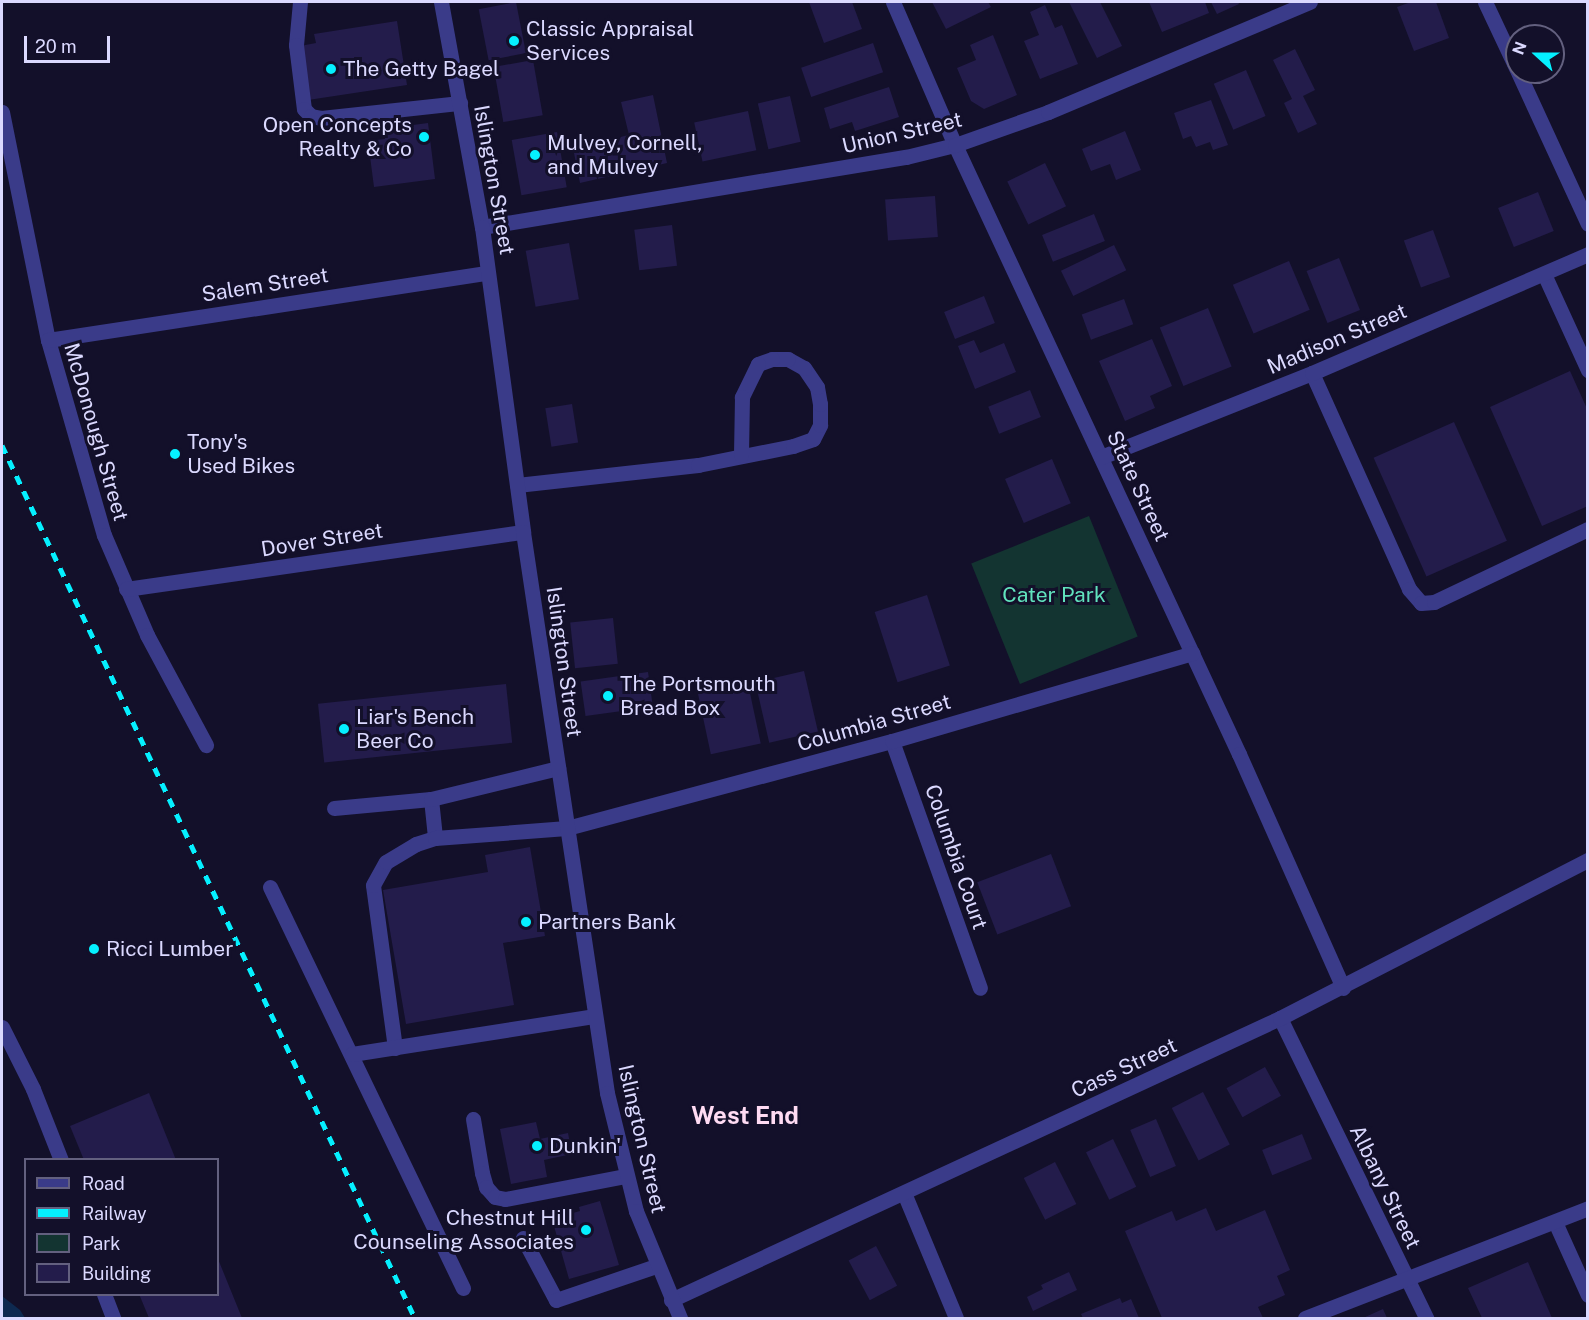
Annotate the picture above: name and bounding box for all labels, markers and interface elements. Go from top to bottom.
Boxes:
place label: Classic Appraisal Services [526,16,694,66]
scale bar [27,24,112,62]
north arrow [1505,24,1565,84]
marker: Classic Appraisal Services [507,34,521,48]
text: 20 m [35,36,77,57]
text: N [1508,39,1531,57]
place label: The Getty Bagel [343,56,500,82]
marker: The Getty Bagel [324,62,338,76]
street label: Islington Street [468,103,520,257]
street label: Union Street [840,107,964,159]
place label: Open Concepts Realty & Co [263,112,412,162]
marker: Open Concepts Realty & Co [417,130,431,144]
place label: Mulvey, Cornell, and Mulvey [547,130,702,180]
marker: Mulvey, Cornell, and Mulvey [528,148,542,162]
street label: Salem Street [200,263,330,307]
street label: Madison Street [1263,298,1411,380]
street label: McDonough Street [59,340,133,524]
street label: State Street [1101,427,1175,545]
place label: Tony's Used Bikes [187,429,295,479]
marker: Tony's Used Bikes [168,447,182,461]
street label: Dover Street [259,518,385,562]
park label: Cater Park [1002,582,1106,608]
street label: Islington Street [541,585,587,739]
place label: The Portsmouth Bread Box [620,671,776,721]
marker: The Portsmouth Bread Box [601,689,615,703]
street label: Columbia Street [794,689,954,757]
place label: Liar's Bench Beer Co [356,704,474,754]
marker: Liar's Bench Beer Co [337,722,351,736]
street label: Columbia Court [919,781,993,933]
place label: Partners Bank [538,909,676,935]
marker: Partners Bank [519,915,533,929]
place label: Ricci Lumber [106,936,233,962]
marker: Ricci Lumber [87,942,101,956]
street label: Cass Street [1067,1033,1181,1103]
street label: Islington Street [613,1062,671,1216]
district label: West End [691,1102,799,1130]
street label: Albany Street [1344,1121,1426,1253]
place label: Dunkin' [549,1133,621,1159]
marker: Dunkin' [530,1139,544,1153]
legend [24,1158,219,1296]
text: Road [82,1173,125,1194]
text: Railway [82,1203,147,1224]
place label: Chestnut Hill Counseling Associates [353,1205,574,1255]
marker: Chestnut Hill Counseling Associates [579,1223,593,1237]
text: Park [82,1233,120,1254]
text: Building [82,1263,151,1284]

